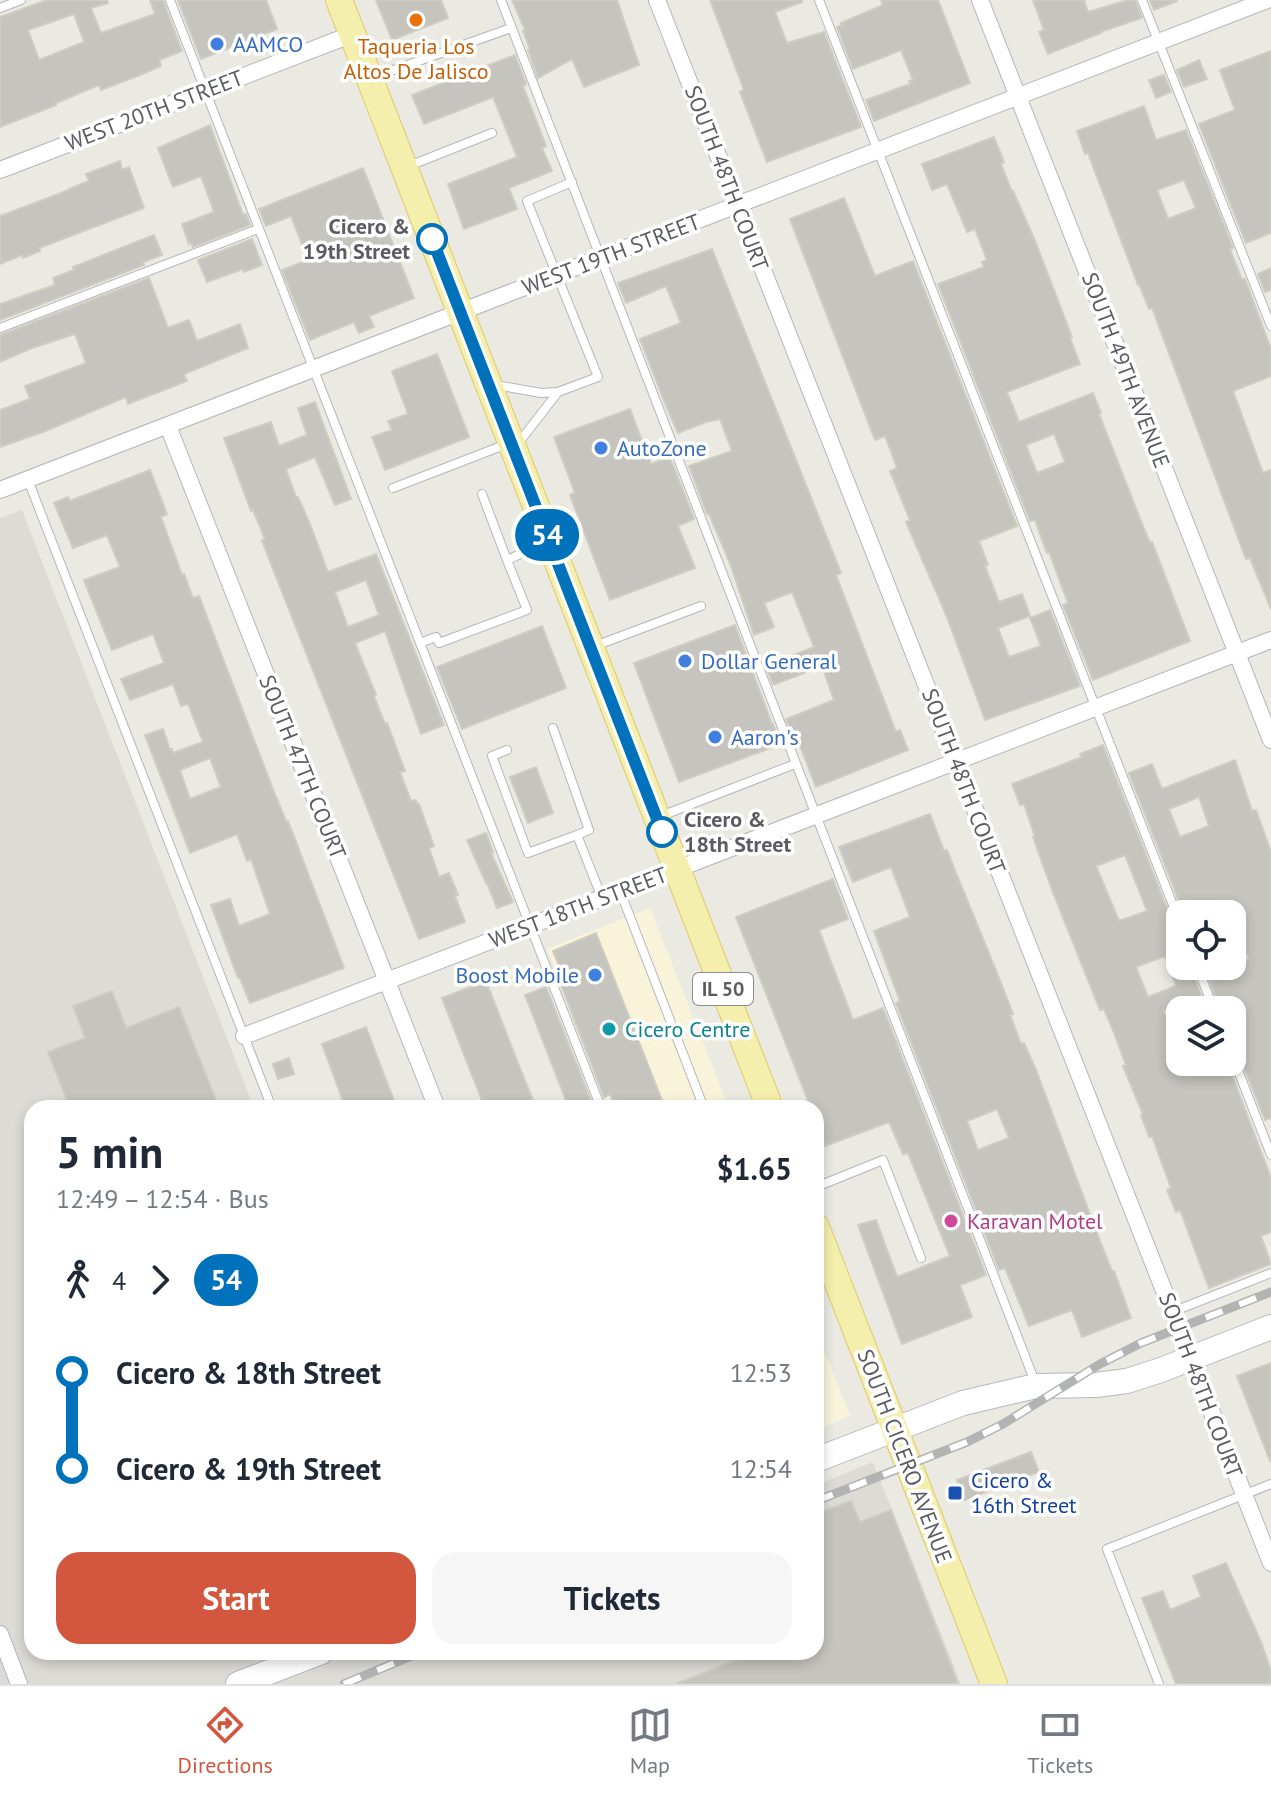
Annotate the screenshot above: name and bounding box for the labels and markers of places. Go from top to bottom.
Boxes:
marker: Taqueria Los Altos De Jalisco [407,11,425,29]
place label: AAMCO [233,30,303,58]
place label: Taqueria Los Altos De Jalisco [344,32,488,85]
marker: AAMCO [208,35,226,53]
place label: Cicero & 19th Street [303,212,410,265]
marker: Cicero & 19th Street [417,224,447,254]
place label: AutoZone [617,434,707,462]
marker: AutoZone [592,439,610,457]
place label: Dollar General [701,647,838,675]
marker: Dollar General [676,652,694,670]
place label: Aaron's [731,723,799,751]
marker: Aaron's [706,728,724,746]
place label: Cicero & 18th Street [684,805,791,858]
marker: Cicero & 18th Street [647,817,677,847]
place label: Boost Mobile [455,961,579,989]
marker: Boost Mobile [586,966,604,984]
place label: Cicero Centre [625,1015,750,1043]
marker: Cicero Centre [600,1020,618,1038]
place label: Karavan Motel [967,1207,1103,1235]
marker: Karavan Motel [942,1212,960,1230]
place label: Cicero & 16th Street [971,1466,1077,1519]
marker: Cicero & 16th Street [946,1484,964,1502]

